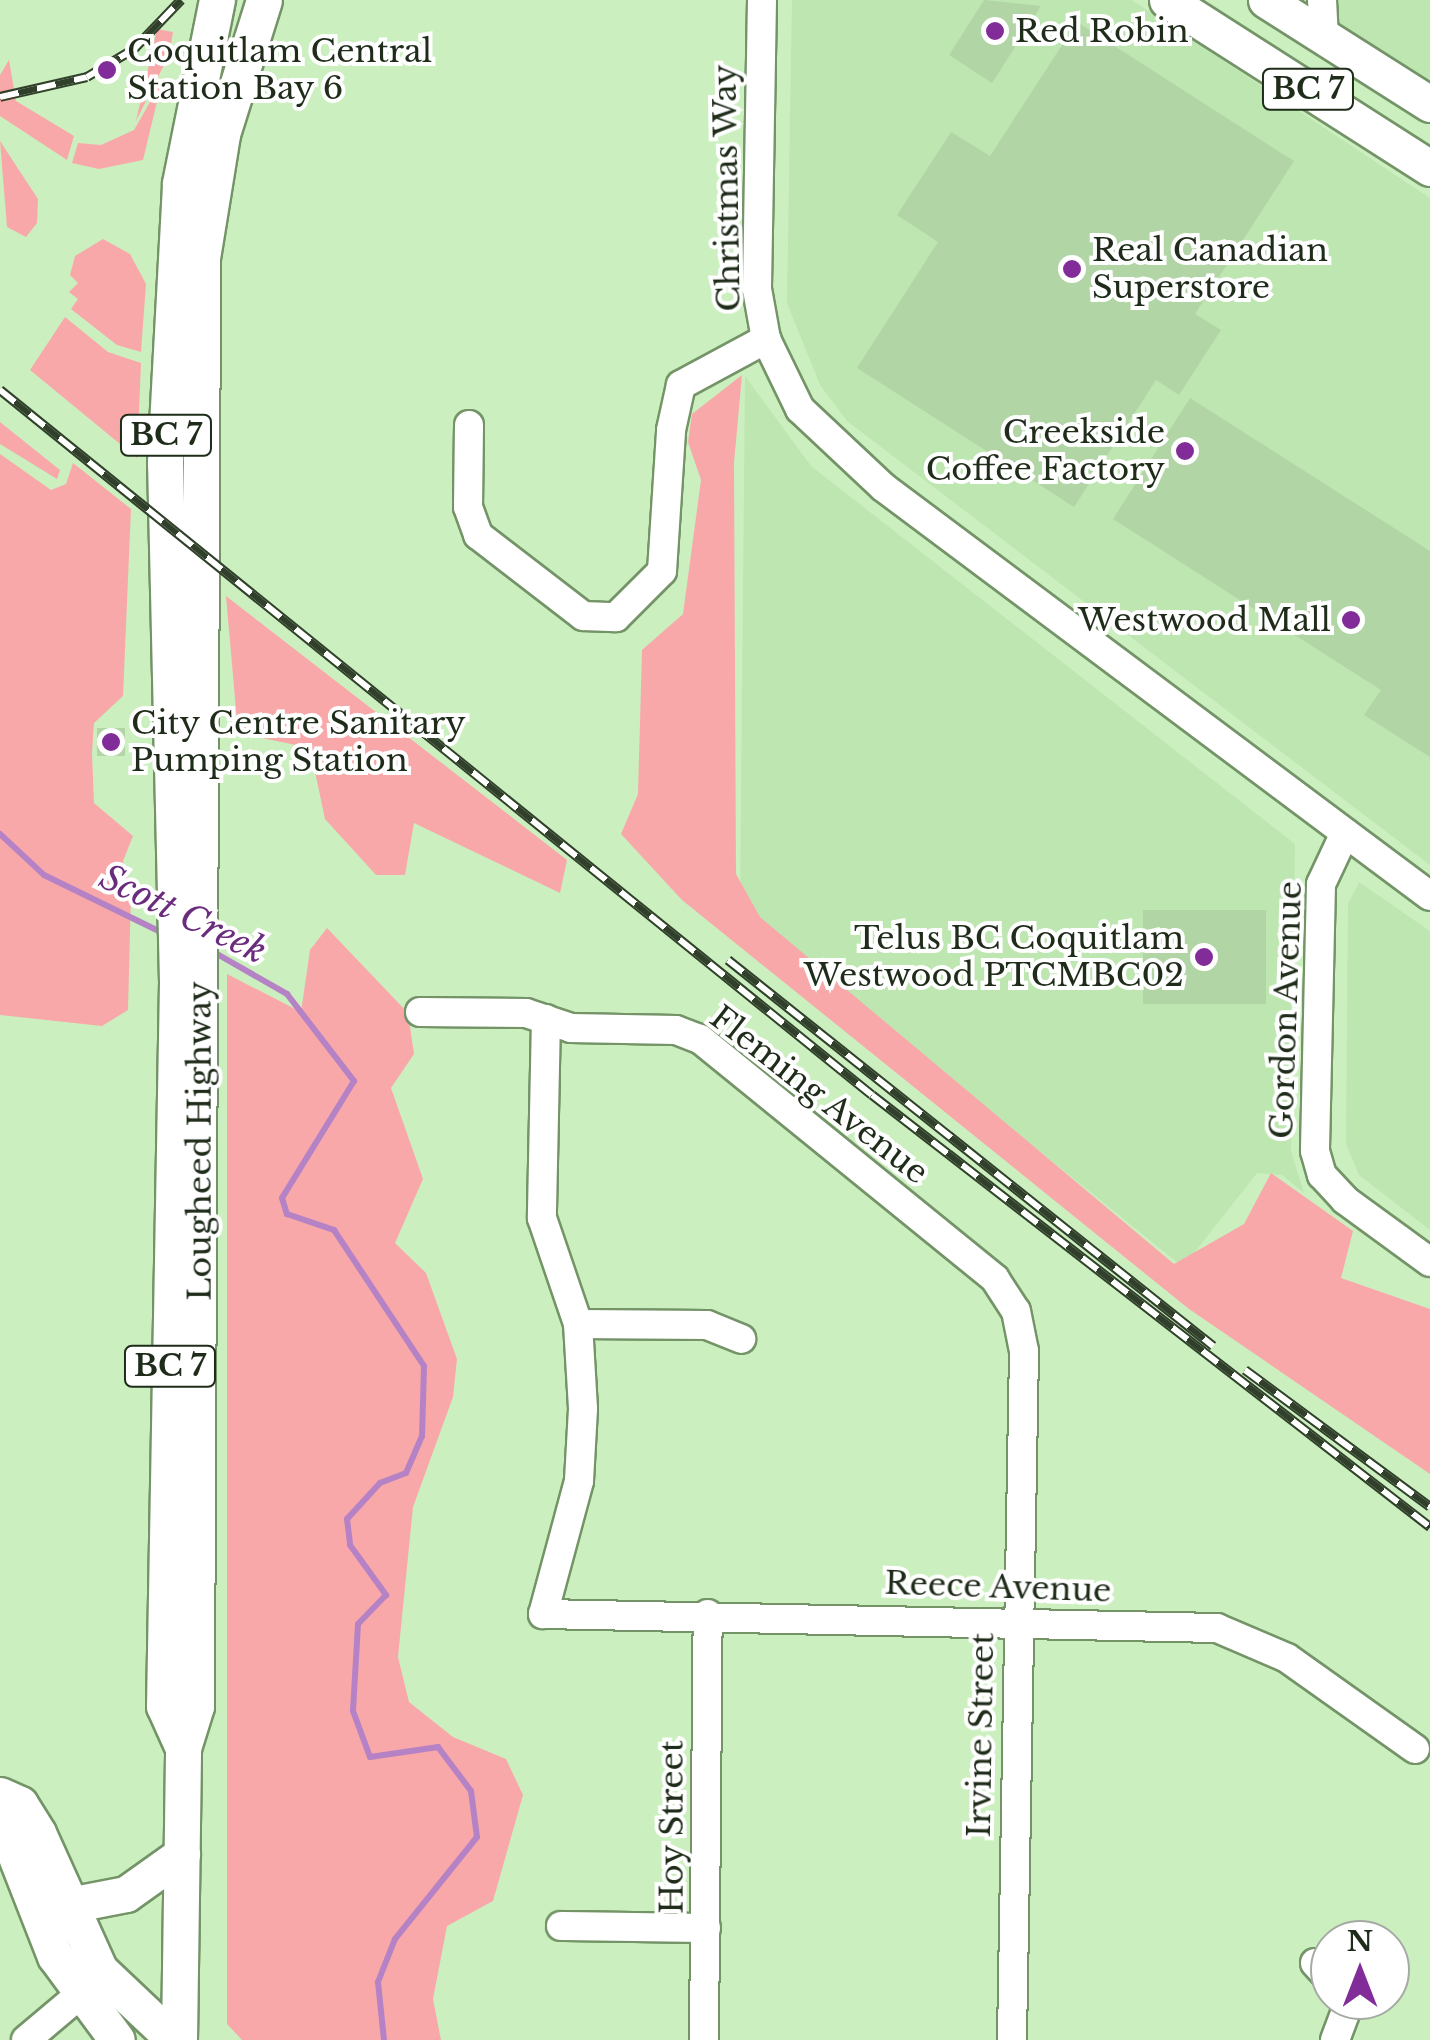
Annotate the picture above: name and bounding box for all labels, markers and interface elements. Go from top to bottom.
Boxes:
place label: Red Robin [1015,12,1189,50]
marker: Red Robin [984,20,1006,42]
place label: Coquitlam Central Station Bay 6 [127,33,432,108]
marker: Coquitlam Central Station Bay 6 [96,59,118,81]
street label: Christmas Way [706,63,748,313]
road number: BC 7 [1260,64,1356,114]
place label: Real Canadian Superstore [1092,232,1328,307]
marker: Real Canadian Superstore [1061,258,1083,280]
road number: BC 7 [119,410,214,460]
place label: Creekside Coffee Factory [926,414,1165,489]
marker: Creekside Coffee Factory [1174,440,1196,462]
place label: Westwood Mall [1078,601,1331,639]
marker: Westwood Mall [1340,609,1362,631]
place label: City Centre Sanitary Pumping Station [131,705,467,780]
marker: City Centre Sanitary Pumping Station [100,731,122,753]
water label: Scott Creek [93,856,273,972]
street label: Gordon Avenue [1262,880,1310,1140]
place label: Telus BC Coquitlam Westwood PTCMBC02 [804,920,1184,995]
marker: Telus BC Coquitlam Westwood PTCMBC02 [1193,946,1215,968]
street label: Lougheed Highway [181,981,219,1301]
street label: Fleming Avenue [702,997,936,1193]
road number: BC 7 [122,1341,218,1391]
street label: Reece Avenue [883,1564,1113,1610]
street label: Irvine Street [960,1632,1002,1838]
street label: Hoy Street [653,1740,691,1914]
north arrow [1310,1920,1410,2020]
text: N [1347,1924,1373,1959]

